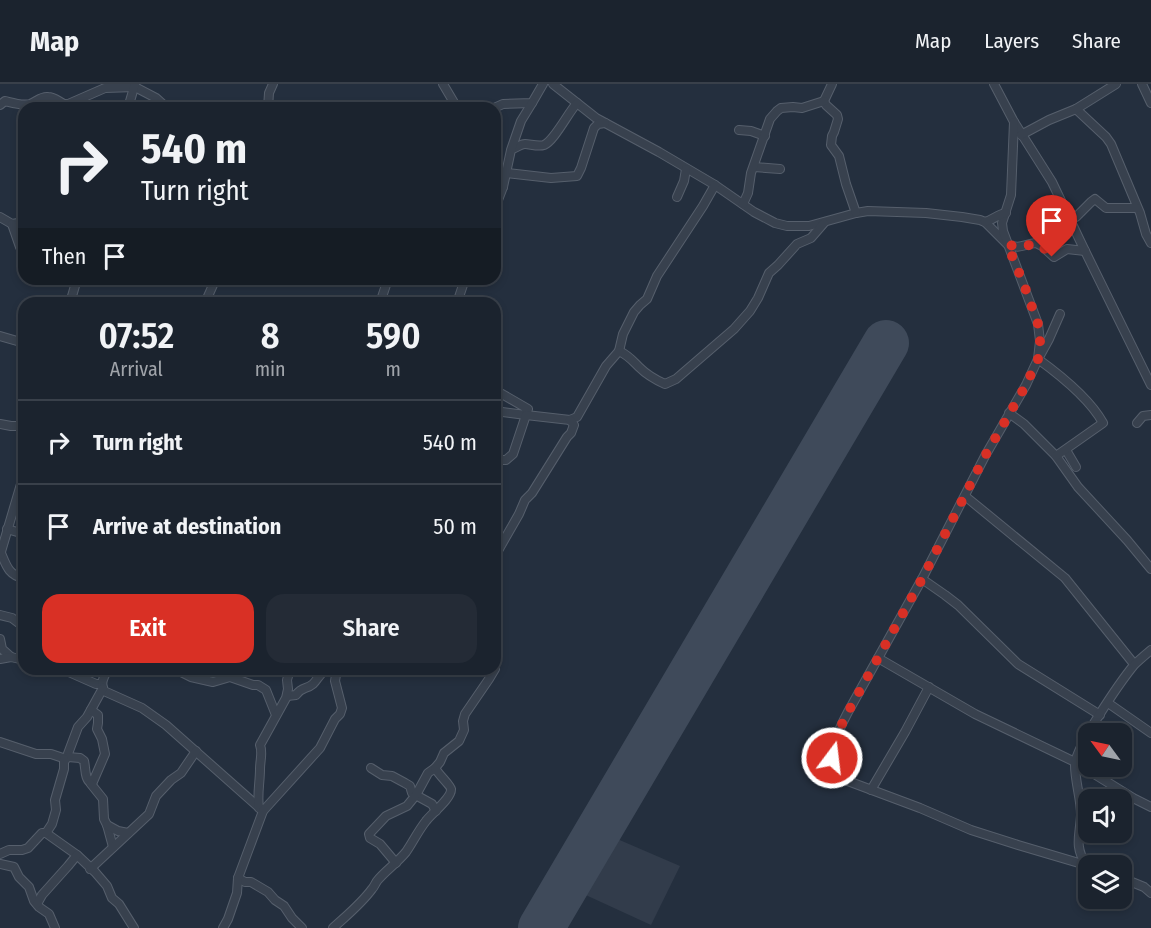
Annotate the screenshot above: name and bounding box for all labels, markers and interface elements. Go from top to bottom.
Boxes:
text: Map [30,25,79,58]
text: Map [915,28,951,54]
text: Layers [984,28,1039,54]
text: Share [1072,28,1121,54]
text: 540 m [141,124,247,174]
icon: right [42,126,120,204]
text: Turn right [141,175,249,207]
pin [1026,195,1077,257]
icon: arrive [1035,204,1068,237]
icon: arrive [98,240,131,273]
text: Then [42,243,86,270]
text: 07:52 [98,314,174,358]
text: 8 [261,314,280,358]
text: 590 [366,314,421,358]
text: Arrival [110,357,163,381]
text: min [255,357,286,381]
text: m [386,357,401,381]
icon: right [42,426,75,459]
text: Turn right [93,429,182,456]
text: 540 m [423,429,477,456]
icon: arrive [42,510,75,543]
text: Arrive at destination [93,513,281,540]
text: 50 m [433,513,477,540]
button: Exit [42,594,254,663]
button: Share [266,594,477,663]
north arrow [1078,723,1132,777]
map controls [1078,723,1132,909]
position arrow [800,726,864,790]
button: sound [1078,789,1132,843]
button: layers [1078,855,1132,909]

